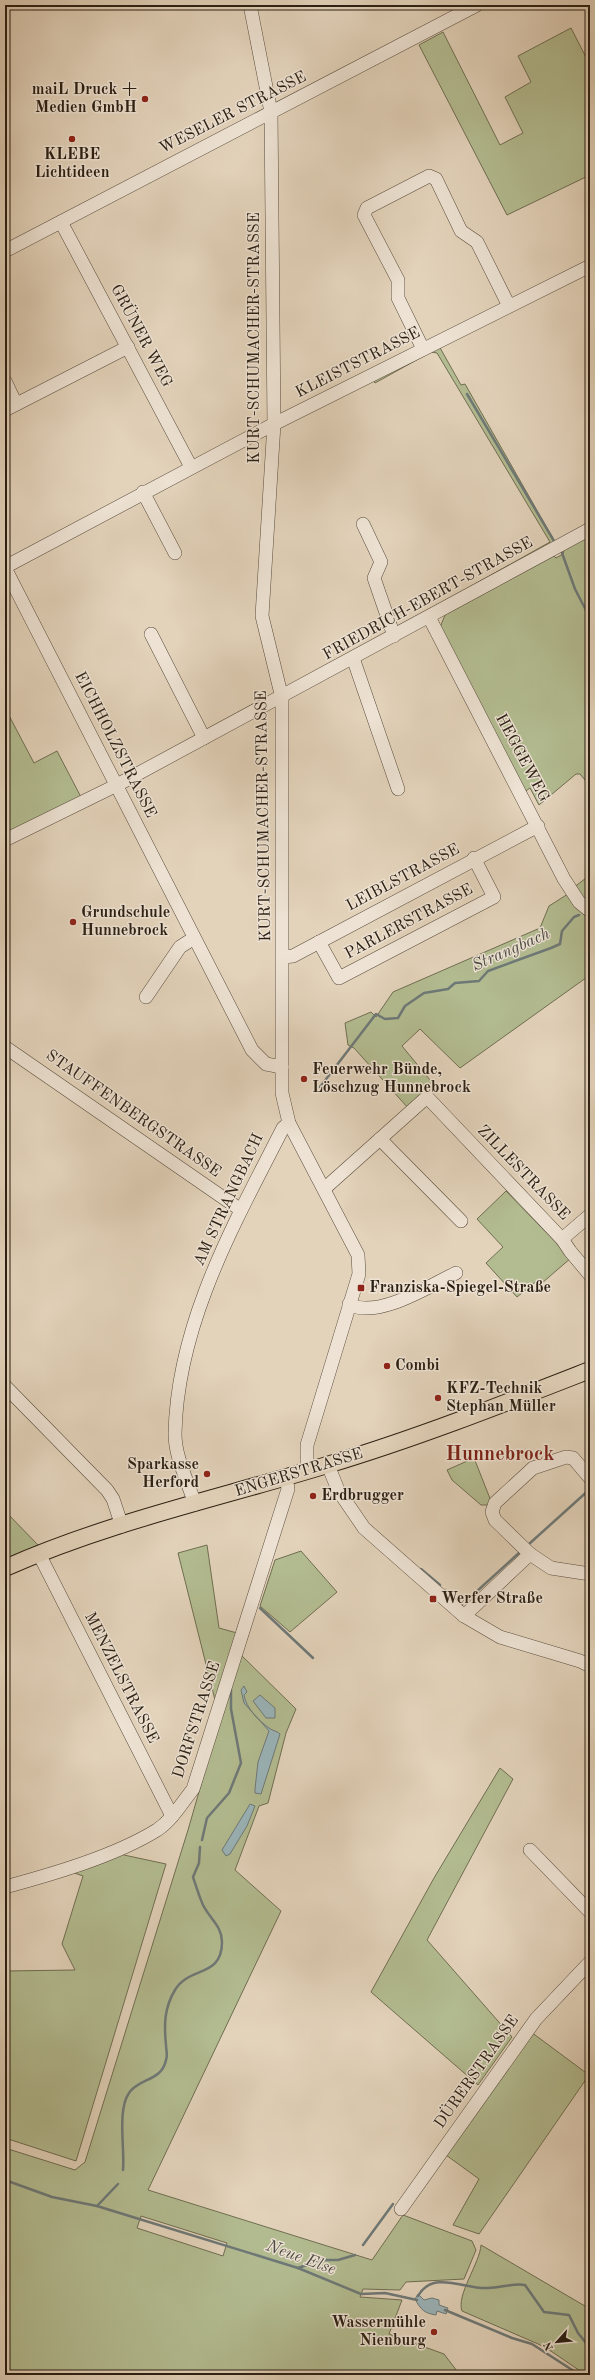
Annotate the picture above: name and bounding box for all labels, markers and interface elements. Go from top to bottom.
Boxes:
street label: WESELER STRASSE [157,69,309,157]
place label: maiL Druck + Medien GmbH [32,82,137,116]
marker: maiL Druck + Medien GmbH [140,94,150,104]
marker: KLEBE Lichtideen [67,134,77,144]
place label: KLEBE Lichtideen [34,147,110,181]
street label: KURT-SCHUMACHER-STRASSE [247,212,263,464]
street label: GRÜNER WEG [107,280,179,390]
street label: KLEISTSTRASSE [293,325,423,401]
street label: FRIEDRICH-EBERT-STRASSE [321,535,535,663]
street label: EICHHOLZSTRASSE [71,669,159,821]
street label: KURT-SCHUMACHER-STRASSE [254,690,274,942]
street label: HEGGEWEG [492,711,552,805]
street label: LEIBLSTRASSE [344,841,462,915]
street label: PARLERSTRASSE [342,881,476,963]
place label: Grundschule Hunnebrock [81,905,170,939]
marker: Grundschule Hunnebrock [68,917,78,927]
water label: Strangbach [469,925,553,975]
street label: STAUFFENBERGSTRASSE [43,1047,223,1181]
place label: Feuerwehr Bünde, Löschzug Hunnebrock [312,1062,471,1096]
marker: Feuerwehr Bünde, Löschzug Hunnebrock [299,1074,309,1084]
street label: ZILLESTRASSE [474,1122,572,1224]
street label: AM STRANGBACH [191,1131,267,1269]
place label: Franziska-Spiegel-Straße [369,1280,551,1296]
marker: Franziska-Spiegel-Straße [356,1283,366,1293]
place label: Combi [395,1358,440,1374]
marker: Combi [382,1361,392,1371]
place label: KFZ-Technik Stephan Müller [446,1381,556,1415]
marker: KFZ-Technik Stephan Müller [433,1393,443,1403]
district label: Hunnebrock [445,1445,555,1465]
street label: ENGERSTRASSE [233,1446,365,1500]
place label: Sparkasse Herford [127,1457,199,1491]
marker: Sparkasse Herford [202,1469,212,1479]
place label: Erdbrugger [321,1488,404,1504]
marker: Erdbrugger [308,1491,318,1501]
place label: Werfer Straße [441,1591,543,1607]
marker: Werfer Straße [428,1594,438,1604]
street label: MENZELSTRASSE [81,1610,161,1746]
street label: DORFSTRASSE [171,1660,223,1780]
street label: DÜRERSTRASSE [429,2010,522,2132]
water label: Neue Else [263,2237,338,2278]
place label: Wassermühle Nienburg [331,2315,426,2349]
north arrow [537,2322,577,2362]
marker: Wassermühle Nienburg [429,2327,439,2337]
text: N [542,2339,556,2352]

